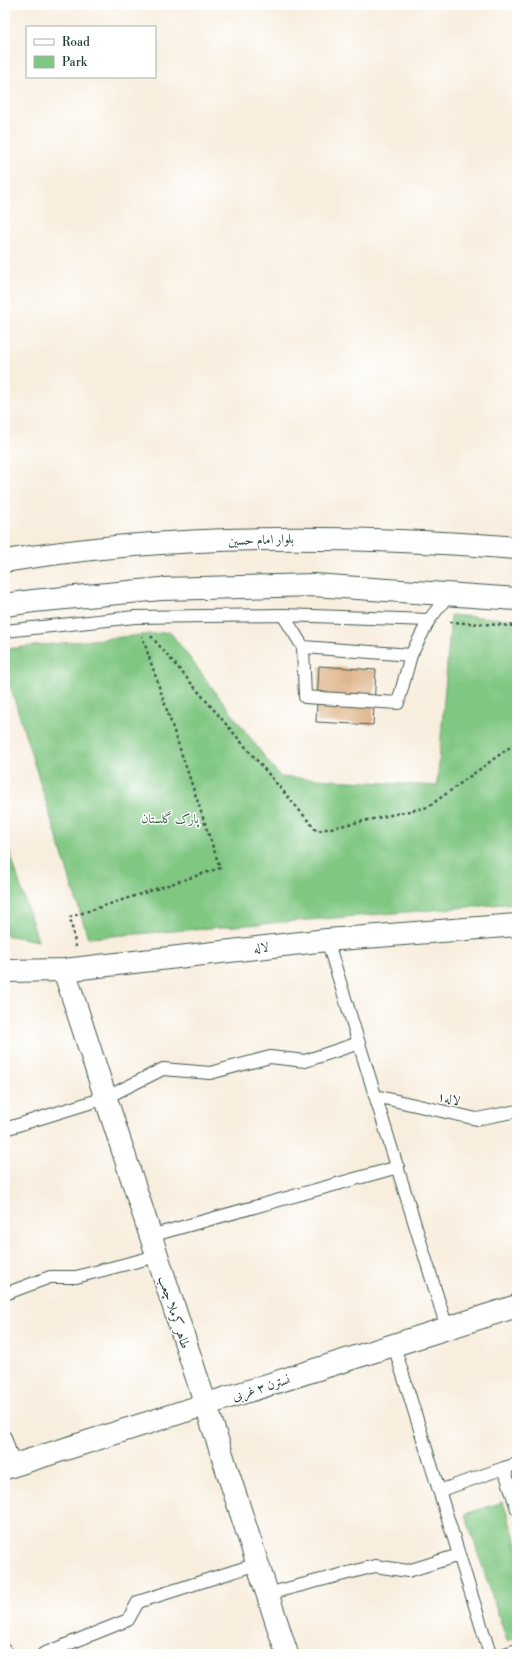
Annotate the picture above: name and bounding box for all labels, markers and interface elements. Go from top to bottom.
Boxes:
legend [26,26,156,78]
text: Road [62,35,90,50]
text: Park [62,55,88,70]
street label: بلوار امام حسین [228,531,294,552]
park label: پارک گلستان [141,811,200,828]
street label: لاله [252,939,270,957]
street label: لاله۱ [436,1089,462,1109]
street label: طاهر کرملا چعب [154,1274,193,1351]
street label: نسترن ۳ غربی [230,1372,293,1405]

